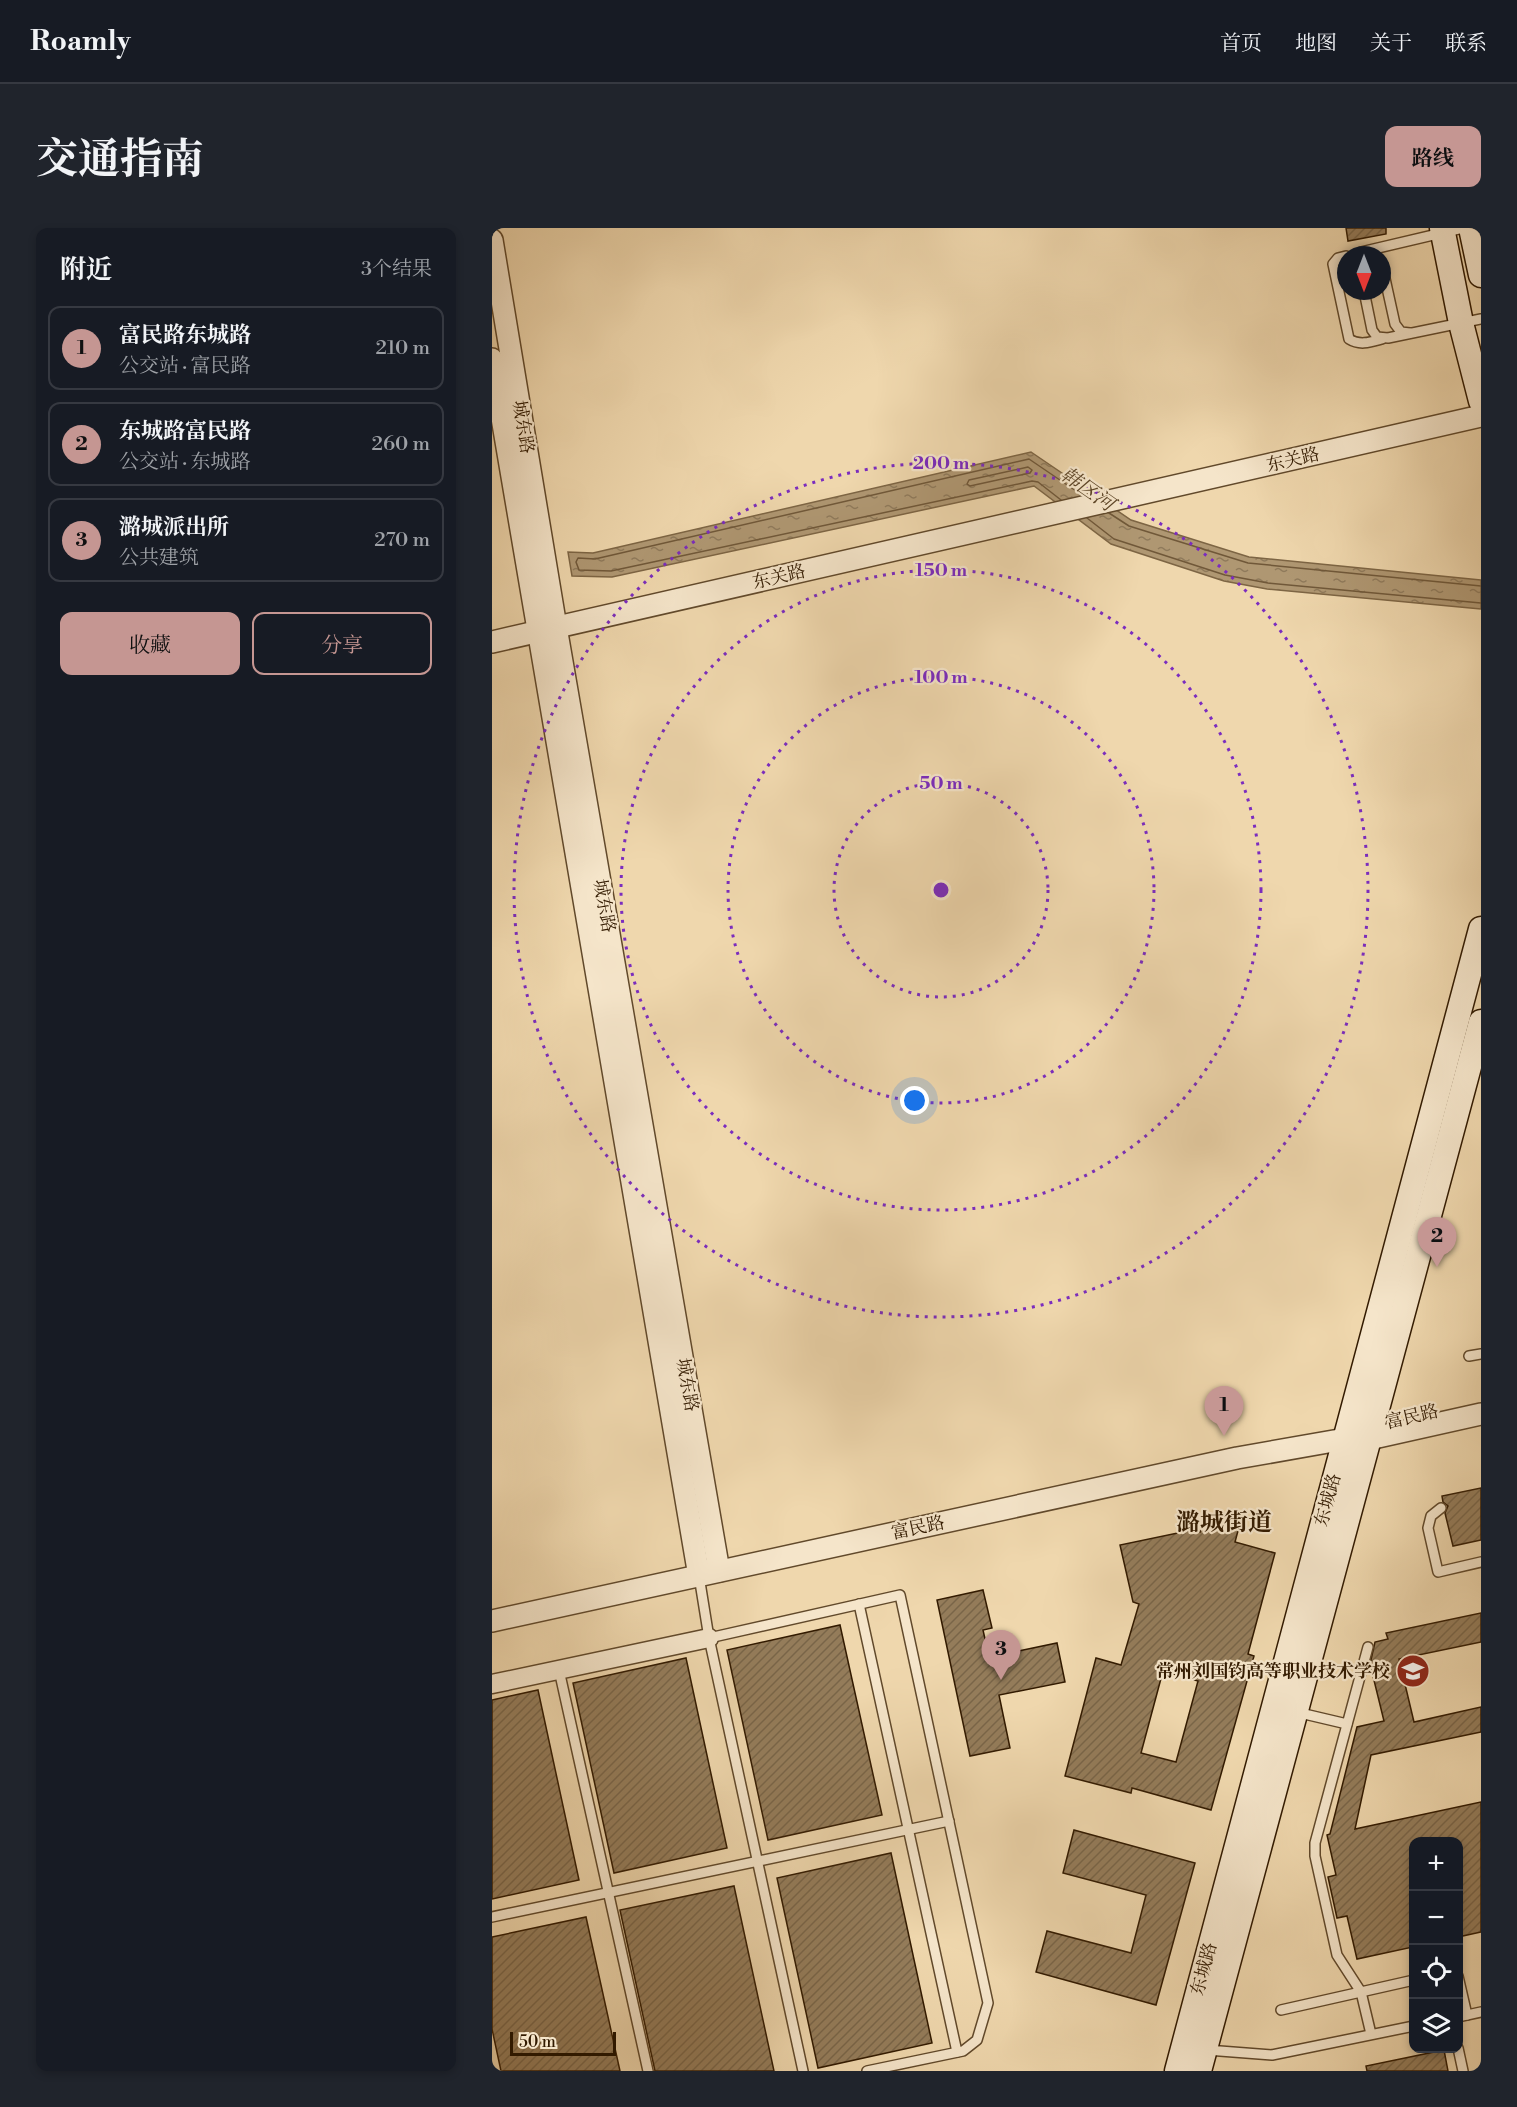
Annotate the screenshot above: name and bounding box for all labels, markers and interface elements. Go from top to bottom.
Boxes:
text: Roamly [30,24,131,59]
text: 首页 [1220,31,1262,57]
text: 地图 [1295,31,1337,57]
text: 关于 [1370,31,1412,57]
text: 联系 [1445,31,1487,57]
button: 路线 [1385,126,1481,187]
text: 交通指南 [36,134,204,187]
north arrow [1337,246,1391,300]
text: 附近 [60,254,112,286]
text: 3个结果 [361,257,432,282]
text: 富民路东城路 [119,322,251,349]
text: 1 [77,336,86,361]
text: 210 m [375,336,430,361]
text: 公交站 · 富民路 [119,354,251,379]
street label: 城东路 [507,399,539,455]
text: 东城路富民路 [119,418,251,445]
text: 2 [75,432,88,457]
text: 260 m [372,432,430,457]
street label: 东关路 [1264,443,1322,477]
text: 公交站 · 东城路 [119,450,251,475]
text: 200 m [913,452,970,475]
water label: 韩区河 [1055,463,1121,519]
text: 潞城派出所 [119,514,229,541]
text: 3 [75,528,88,553]
text: 270 m [374,528,430,553]
text: 公共建筑 [119,546,199,571]
text: 150 m [915,559,968,582]
street label: 东关路 [750,560,808,594]
button: 收藏 [60,612,240,675]
button: 分享 [252,612,432,675]
text: 100 m [914,666,968,689]
text: 50 m [919,772,963,795]
street label: 城东路 [588,877,620,935]
centre of rings [931,880,951,900]
your location [900,1086,929,1115]
pin: 2 [1418,1218,1456,1267]
street label: 城东路 [671,1356,703,1414]
pin: 1 [1204,1386,1244,1436]
street label: 富民路 [1383,1400,1441,1434]
street label: 东城路 [1310,1471,1346,1529]
district label: 潞城街道 [1176,1508,1272,1538]
street label: 富民路 [889,1511,947,1545]
pin: 3 [982,1630,1020,1680]
school or university icon: 常州刘国钧高等职业技术学校 [1395,1653,1431,1689]
place label: 常州刘国钧高等职业技术学校 [1156,1660,1390,1683]
map controls [1409,1837,1463,2053]
button: + [1409,1837,1463,1891]
button: − [1409,1891,1463,1945]
street label: 东城路 [1186,1940,1222,1998]
button: locate [1409,1945,1463,1999]
button: layers [1409,1999,1463,2053]
scale bar [510,2029,616,2056]
text: 50 m [519,2032,556,2052]

